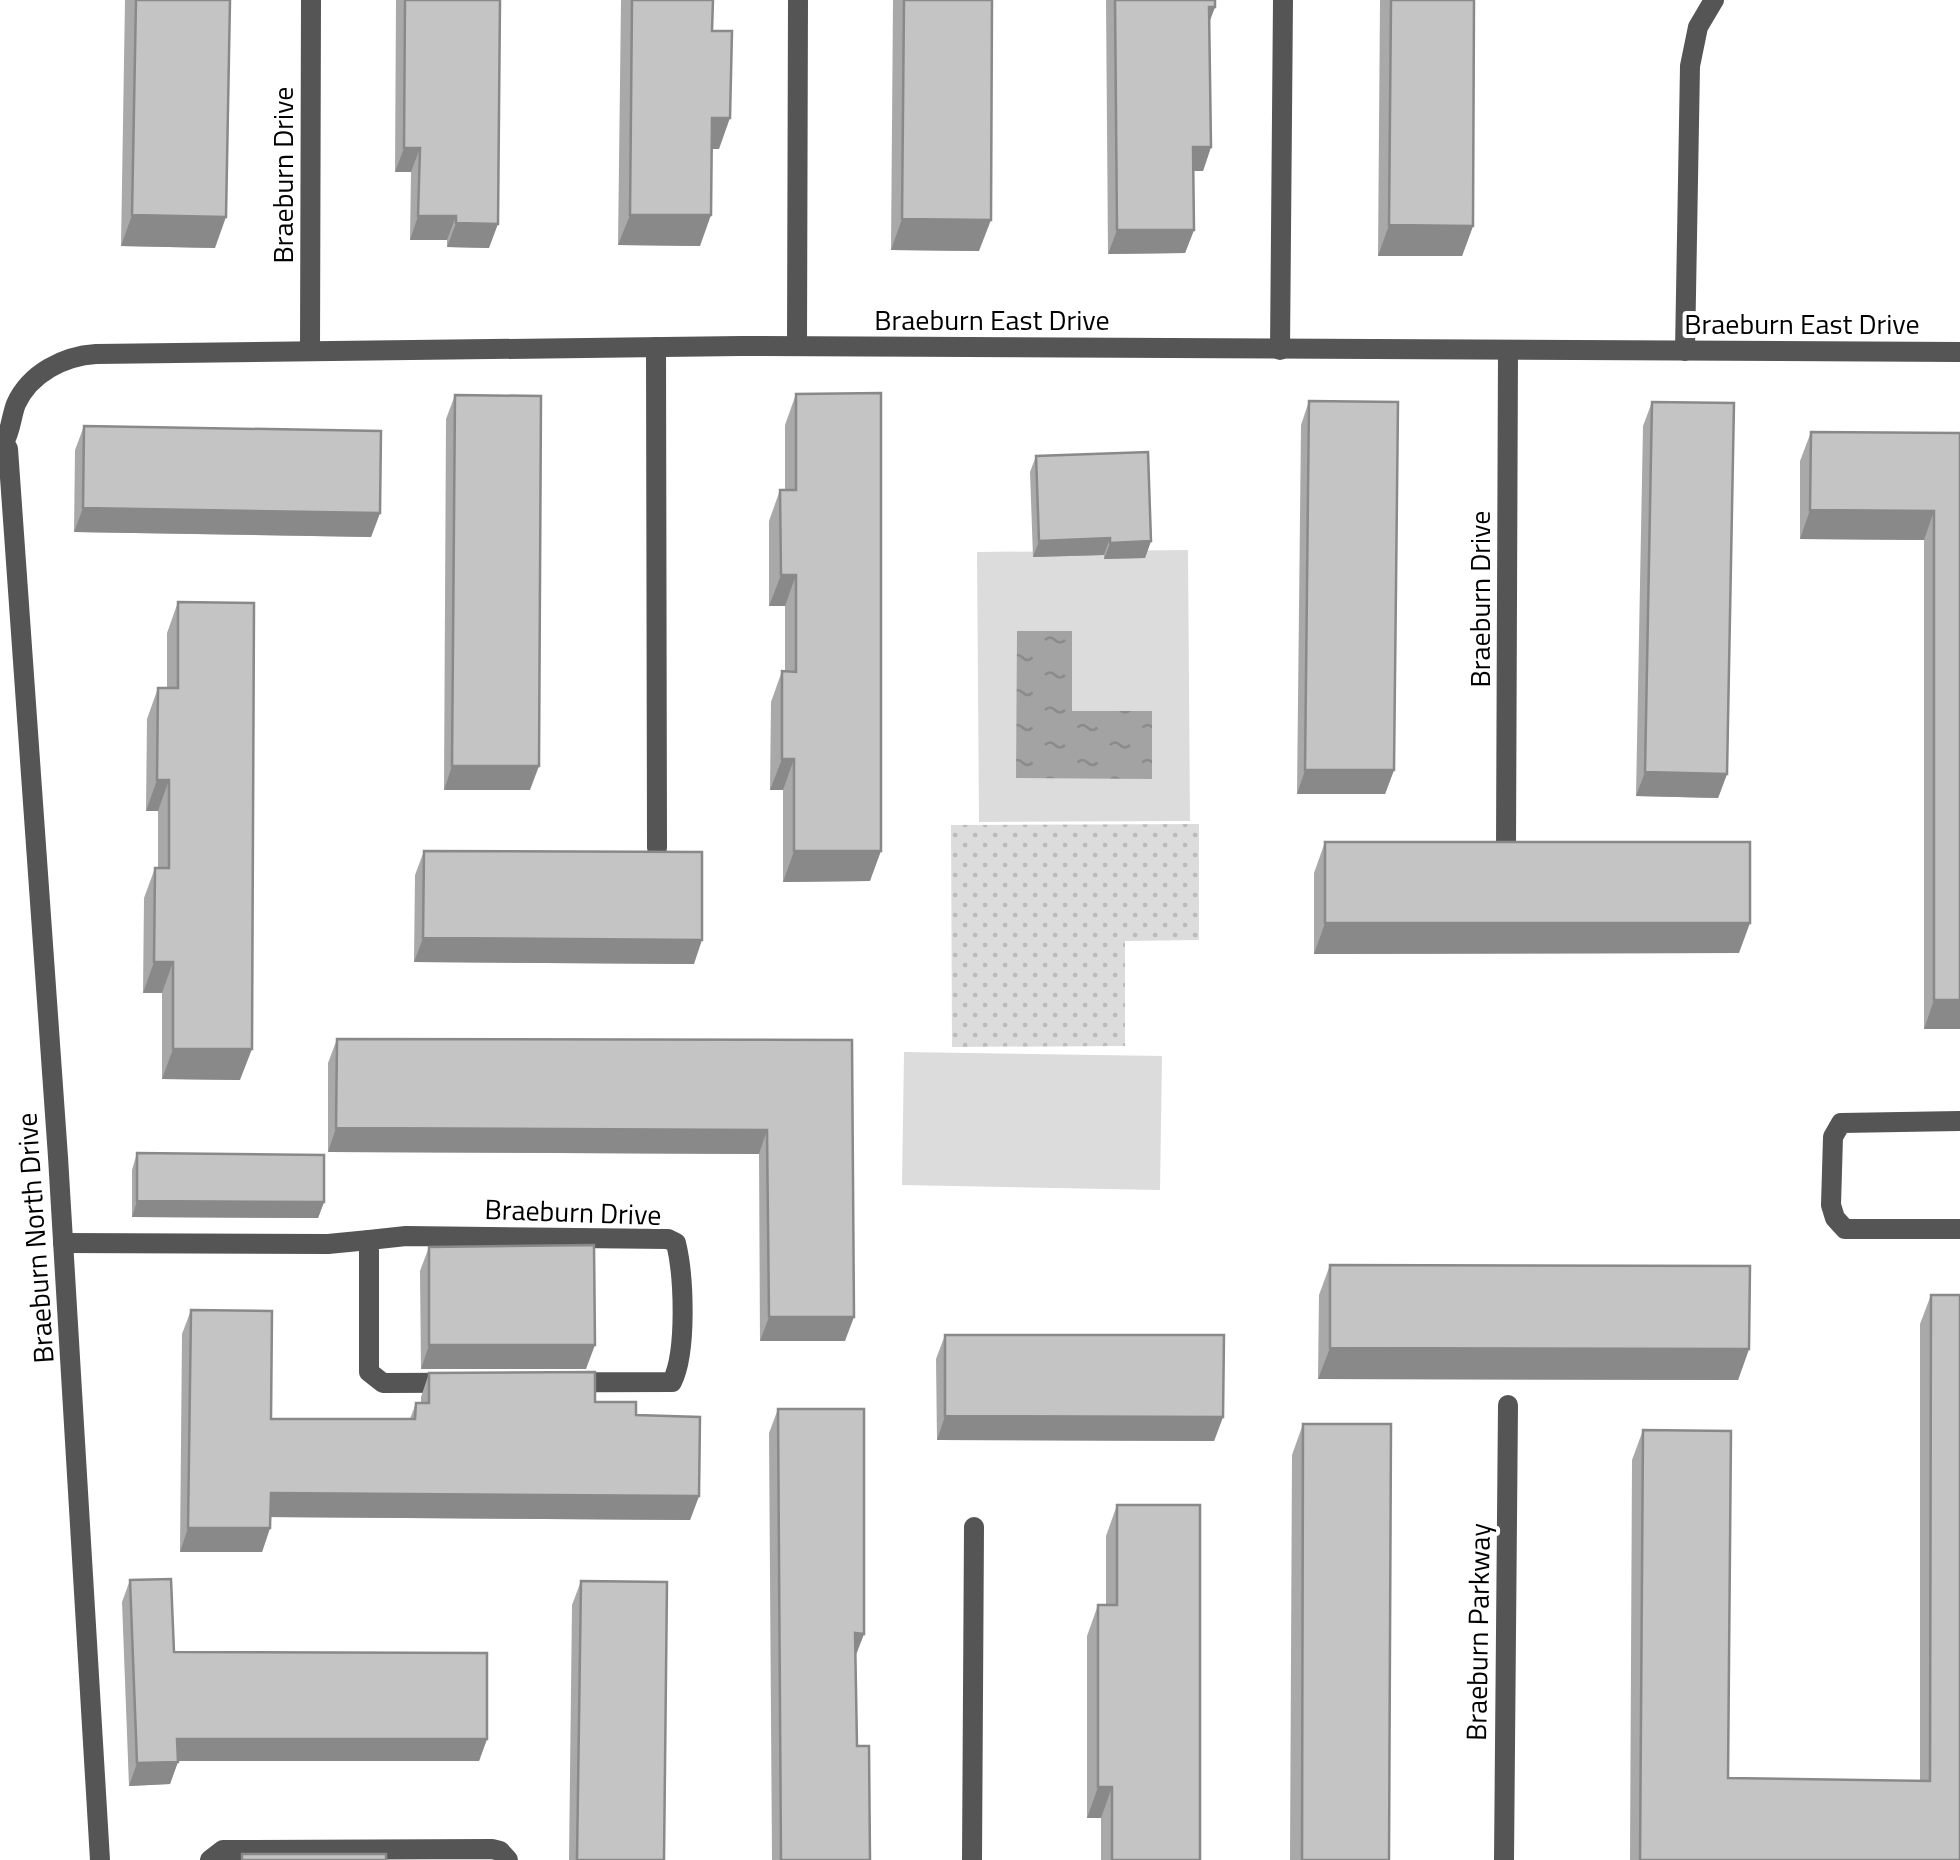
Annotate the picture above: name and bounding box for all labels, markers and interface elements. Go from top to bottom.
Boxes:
street label: Braeburn Drive [261,87,304,263]
street label: Braeburn East Drive [874,298,1110,341]
street label: Braeburn East Drive [1684,302,1920,345]
street label: Braeburn Drive [1458,511,1501,687]
street label: Braeburn North Drive [4,1111,65,1365]
street label: Braeburn Drive [484,1187,662,1236]
street label: Braeburn Parkway [1454,1523,1501,1741]

